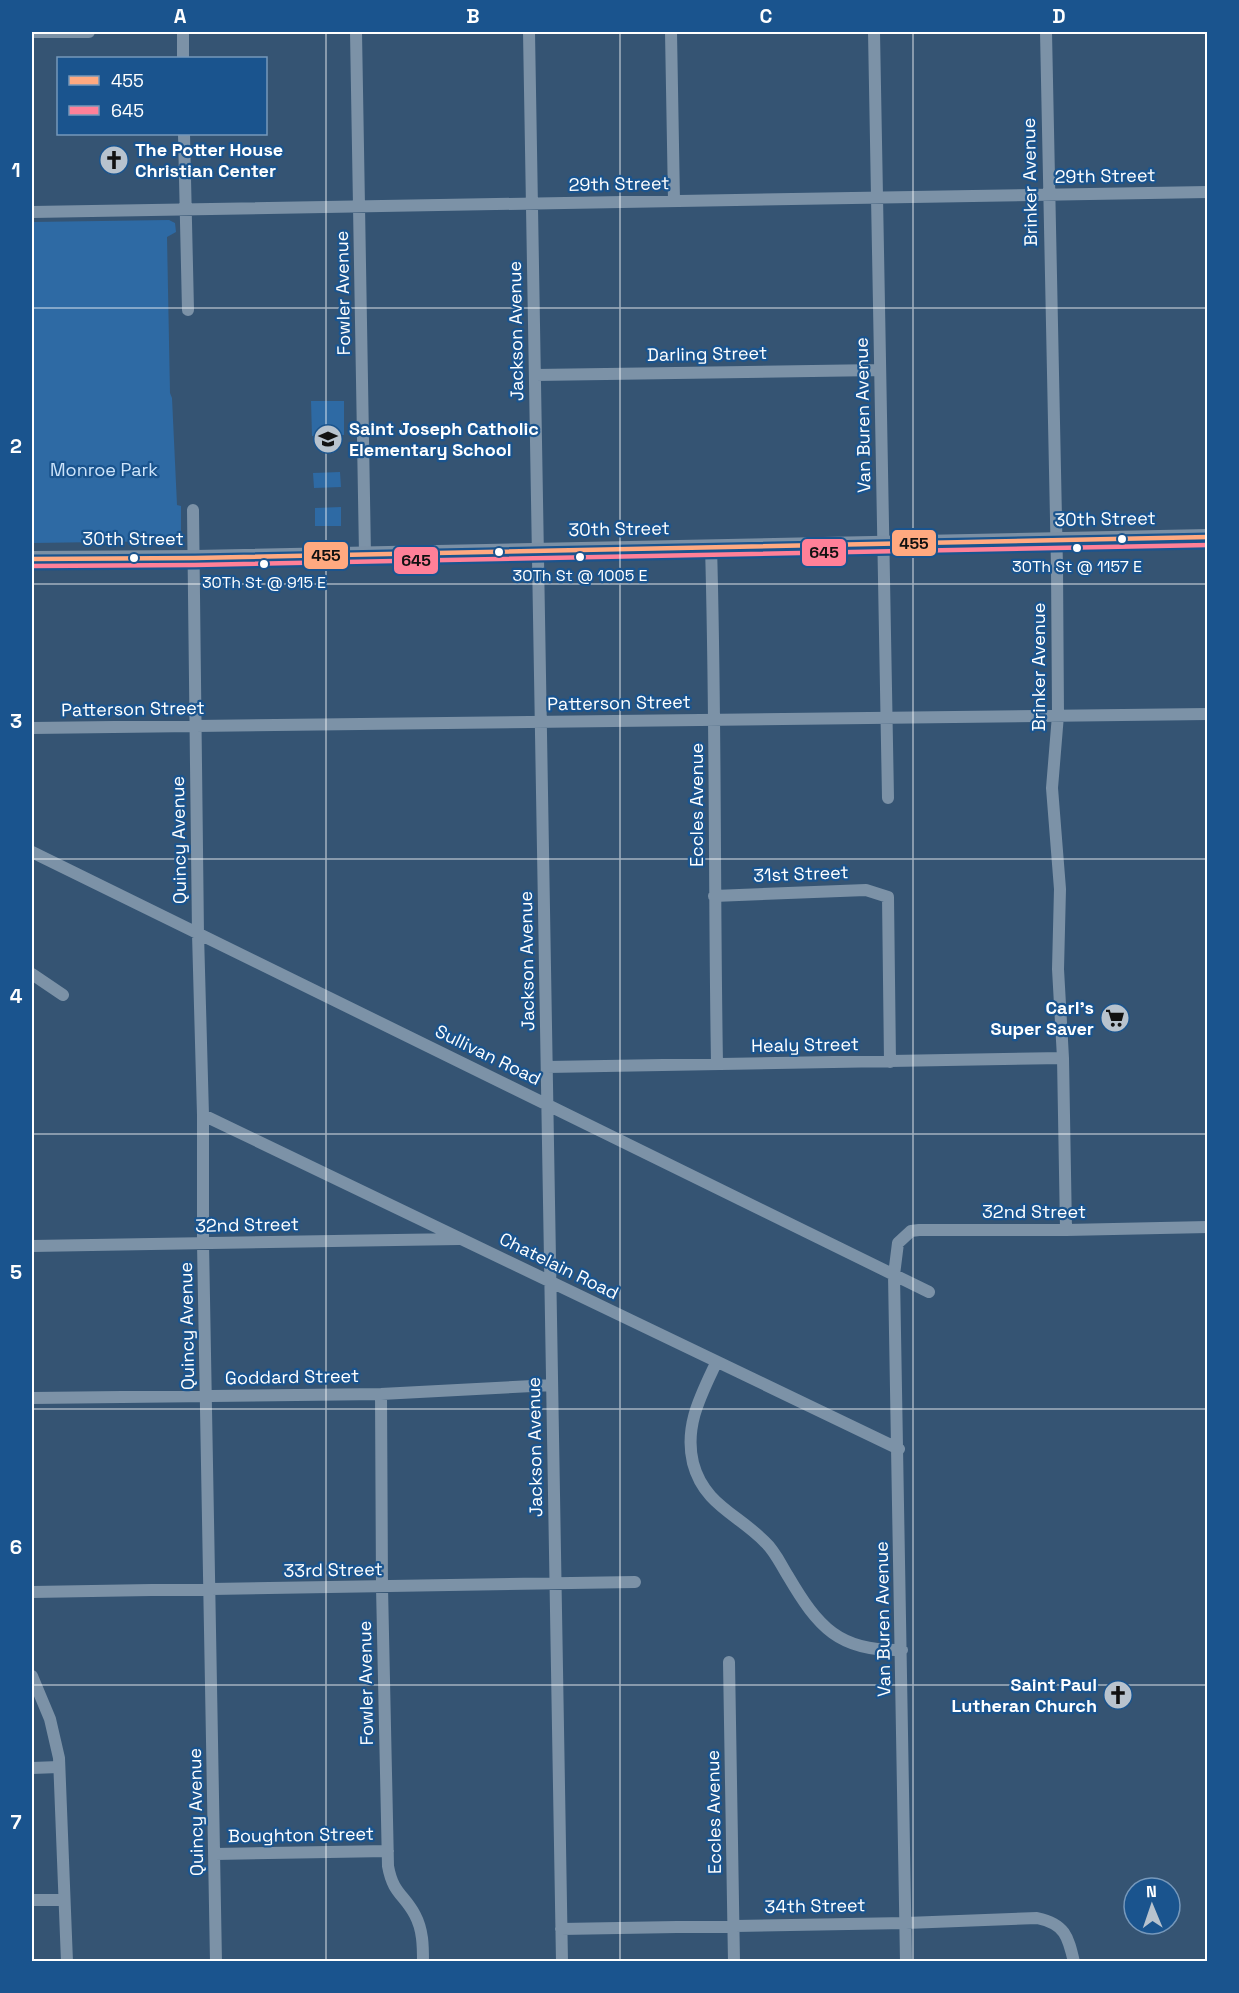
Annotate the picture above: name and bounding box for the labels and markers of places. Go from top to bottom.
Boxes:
place label: The Potter House Christian Center [135,138,283,182]
church icon: The Potter House Christian Center [98,144,130,176]
place label: Saint Joseph Catholic Elementary School [349,417,539,461]
school or university icon: Saint Joseph Catholic Elementary School [312,423,344,455]
unlabelled marker [1116,533,1128,545]
marker: 30Th St @ 1157 E [1071,542,1083,554]
unlabelled marker [493,546,505,558]
marker: 30Th St @ 1005 E [574,551,586,563]
unlabelled marker [128,552,140,564]
place label: 30Th St @ 1157 E [1012,556,1142,577]
marker: 30Th St @ 915 E [258,558,270,570]
place label: 30Th St @ 1005 E [513,565,647,586]
place label: 30Th St @ 915 E [202,572,326,593]
place label: Carl's Super Saver [991,996,1094,1040]
supermarket icon: Carl's Super Saver [1099,1002,1131,1034]
place label: Saint Paul Lutheran Church [951,1673,1097,1717]
church icon: Saint Paul Lutheran Church [1102,1679,1134,1711]

